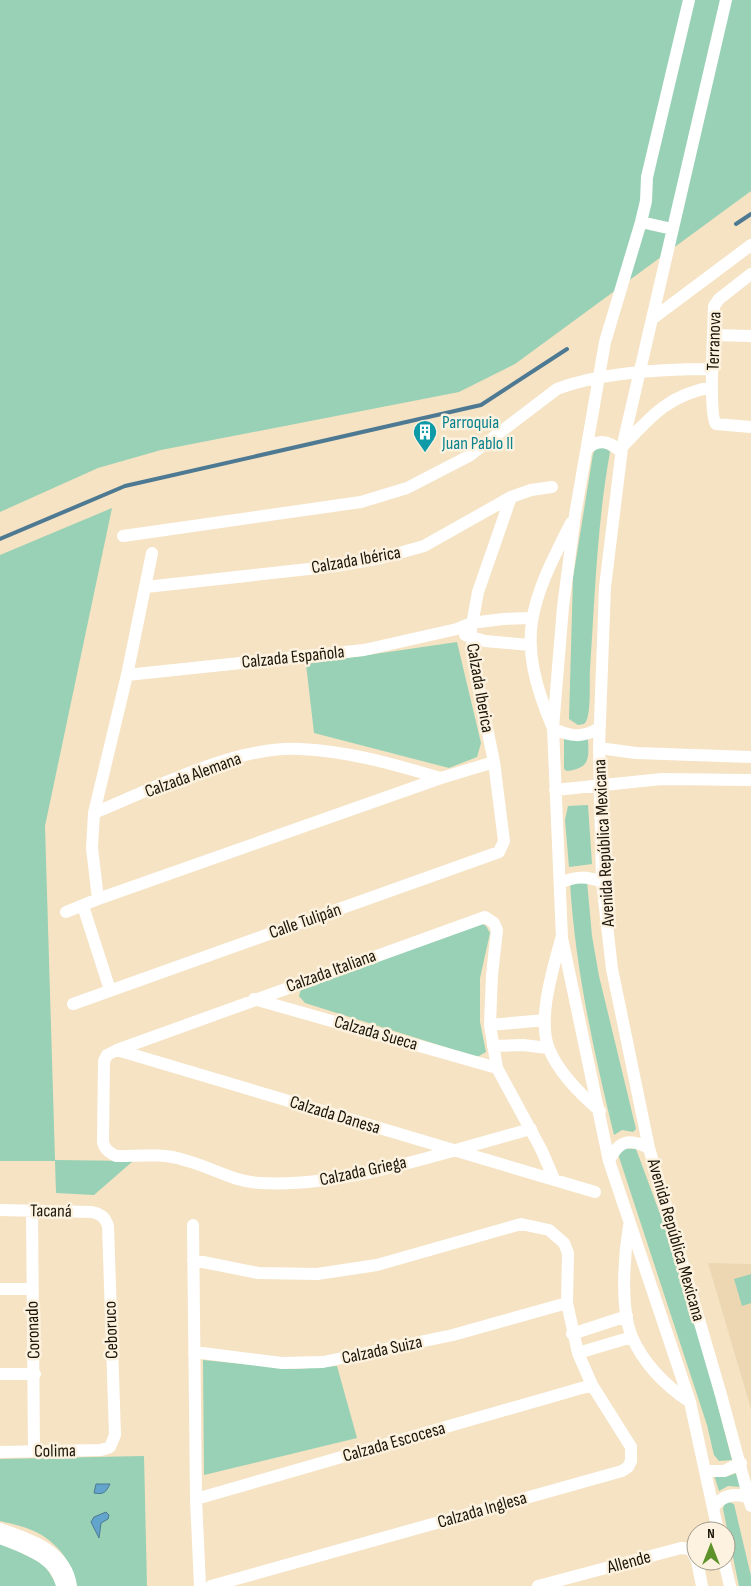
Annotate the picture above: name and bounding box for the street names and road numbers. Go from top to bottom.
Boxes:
street label: Terranova [702,311,726,371]
street label: Calzada Ibérica [310,542,402,578]
street label: Calzada Española [241,641,345,673]
street label: Calzada Iberica [462,642,498,734]
street label: Calzada Alemana [142,748,244,802]
street label: Avenida República Mexicana [589,759,619,928]
street label: Calle Tulipán [266,899,344,943]
street label: Calzada Italiana [283,945,379,997]
street label: Calzada Sueca [332,1011,420,1055]
street label: Calzada Danesa [287,1091,383,1139]
street label: Calzada Griega [318,1152,408,1190]
street label: Avenida República Mexicana [642,1155,709,1324]
street label: Tacaná [30,1200,72,1222]
street label: Coronado [21,1301,45,1359]
street label: Ceboruco [99,1301,123,1359]
street label: Calzada Suiza [340,1331,424,1369]
street label: Calzada Escocesa [340,1417,448,1467]
street label: Colima [34,1440,76,1462]
street label: Calzada Inglesa [435,1487,529,1533]
street label: Allende [604,1546,653,1578]

